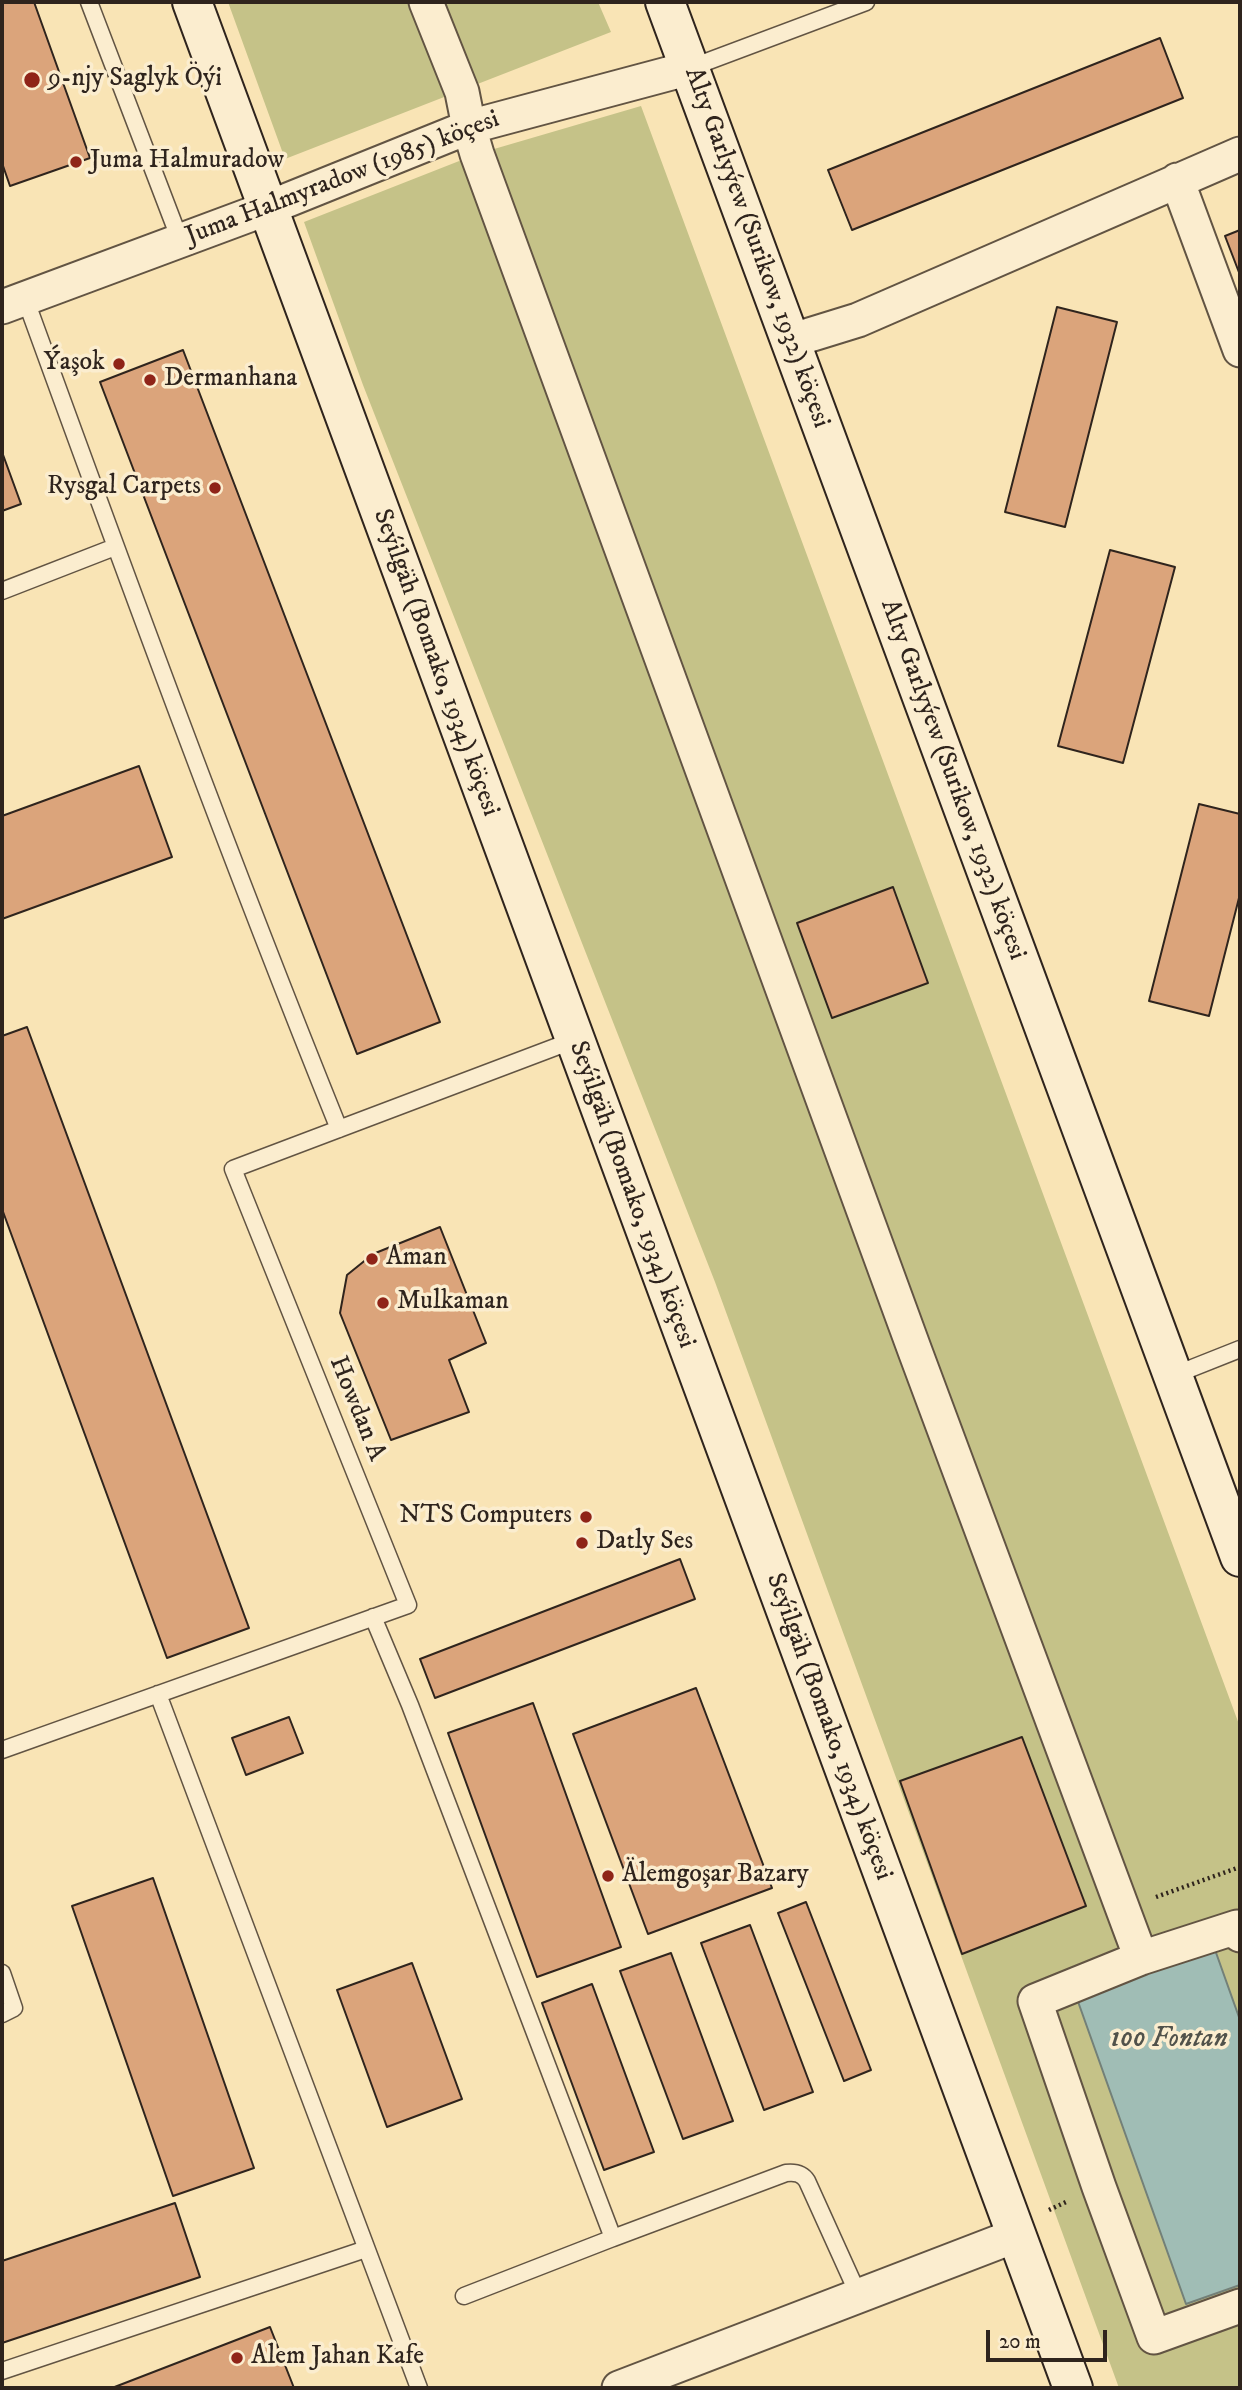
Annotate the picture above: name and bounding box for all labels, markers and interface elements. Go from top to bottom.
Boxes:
place label: 9-njy Saglyk Öýi [48,64,222,96]
street label: Alty Garlyýew (Surikow, 1932) köçesi [676,64,836,432]
marker: 9-njy Saglyk Öýi [22,70,42,90]
street label: Juma Halmyradow (1985) köçesi [182,105,504,253]
place label: Juma Halmuradow [90,146,284,178]
marker: Juma Halmuradow [68,154,84,170]
place label: Ýaşok [43,348,105,380]
marker: Ýaşok [111,356,127,372]
place label: Dermanhana [164,364,297,396]
marker: Dermanhana [142,372,158,388]
place label: Rysgal Carpets [47,472,201,504]
marker: Rysgal Carpets [207,480,223,496]
street label: Seýilgäh (Bomako, 1934) köçesi [365,505,505,821]
street label: Alty Garlyýew (Surikow, 1932) köçesi [872,596,1032,964]
street label: Seýilgäh (Bomako, 1934) köçesi [561,1037,701,1353]
place label: Aman [386,1243,447,1275]
marker: Aman [364,1251,380,1267]
place label: Mulkaman [397,1287,509,1319]
marker: Mulkaman [375,1295,391,1311]
street label: Howdan A [321,1352,391,1466]
place label: NTS Computers [399,1501,572,1533]
marker: NTS Computers [578,1509,594,1525]
place label: Datly Ses [596,1527,693,1559]
marker: Datly Ses [574,1535,590,1551]
street label: Seýilgäh (Bomako, 1934) köçesi [758,1569,898,1885]
place label: Älemgoşar Bazary [622,1860,809,1892]
marker: Älemgoşar Bazary [600,1868,616,1884]
water label: 100 Fontan [1110,2023,1228,2057]
scale bar [990,2316,1111,2360]
text: 20 m [999,2329,1041,2355]
place label: Alem Jahan Kafe [251,2342,424,2374]
marker: Alem Jahan Kafe [229,2350,245,2366]

